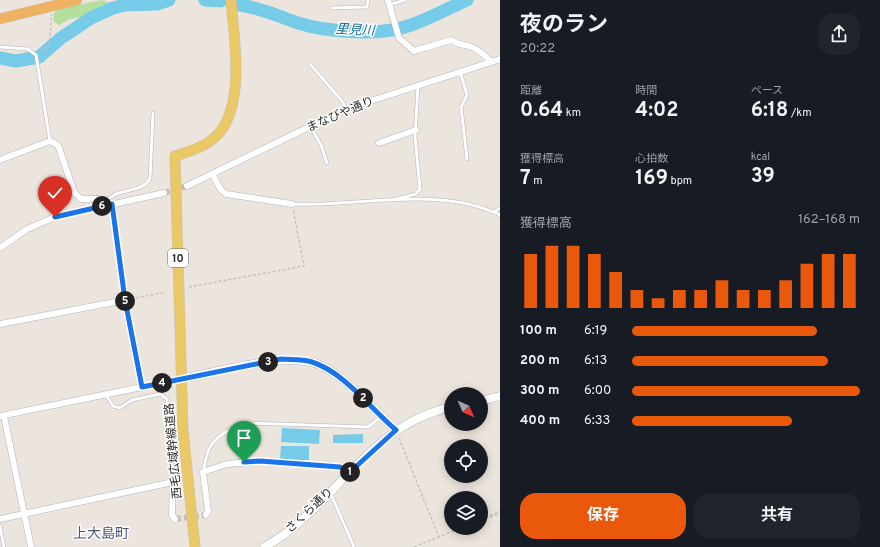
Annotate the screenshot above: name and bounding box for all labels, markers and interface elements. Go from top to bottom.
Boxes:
text: 夜のラン [520,12,608,39]
button: share [818,13,860,55]
water label: 里見川 [335,22,377,40]
text: 20:22 [520,41,555,57]
text: 距離 [520,84,542,98]
text: 時間 [635,84,657,98]
text: ペース [751,84,783,98]
street label: まなびや通り [304,93,377,136]
text: 0.64 [520,98,563,124]
text: 4:02 [635,98,678,124]
text: 6:18 [751,98,788,124]
text: km [563,106,581,120]
text: /km [788,106,812,120]
text: kcal [751,150,770,164]
text: 獲得標高 [520,152,564,166]
text: 心拍数 [635,152,668,166]
text: 39 [751,164,775,190]
text: 7 [520,166,531,192]
text: 169 [635,166,668,192]
text: m [531,174,543,188]
text: bpm [668,174,692,188]
pin [38,176,72,217]
icon: check [44,182,66,204]
pin: 6 [92,196,112,216]
text: 6 [99,199,105,213]
text: 162–168 m [798,212,860,228]
text: 獲得標高 [520,216,572,232]
road number: 10 [168,249,188,267]
pin: 5 [115,291,135,311]
text: 5 [122,294,128,308]
text: 100 m [520,323,557,339]
text: 6:19 [584,323,607,339]
pin: 3 [258,352,278,372]
text: 200 m [520,353,560,369]
text: 6:13 [584,353,607,369]
text: 3 [265,355,271,369]
pin: 4 [152,373,172,393]
text: 4 [158,376,166,390]
text: 300 m [520,383,559,399]
text: 6:00 [584,383,611,399]
north arrow [444,387,488,431]
map controls [444,387,488,535]
pin: 2 [353,388,373,408]
text: 2 [360,391,366,405]
street label: 西毛広域幹線道路 [162,402,186,499]
text: 400 m [520,413,560,429]
text: 6:33 [584,413,610,429]
pin [227,421,261,462]
icon: arrive [233,427,255,449]
button: locate [444,439,488,483]
pin: 1 [340,462,360,482]
text: 1 [348,465,352,479]
street label: さくら通り [282,484,337,537]
button: layers [444,491,488,535]
button: 保存 [520,493,686,539]
button: 共有 [694,493,860,539]
district label: 上大島町 [73,526,129,543]

